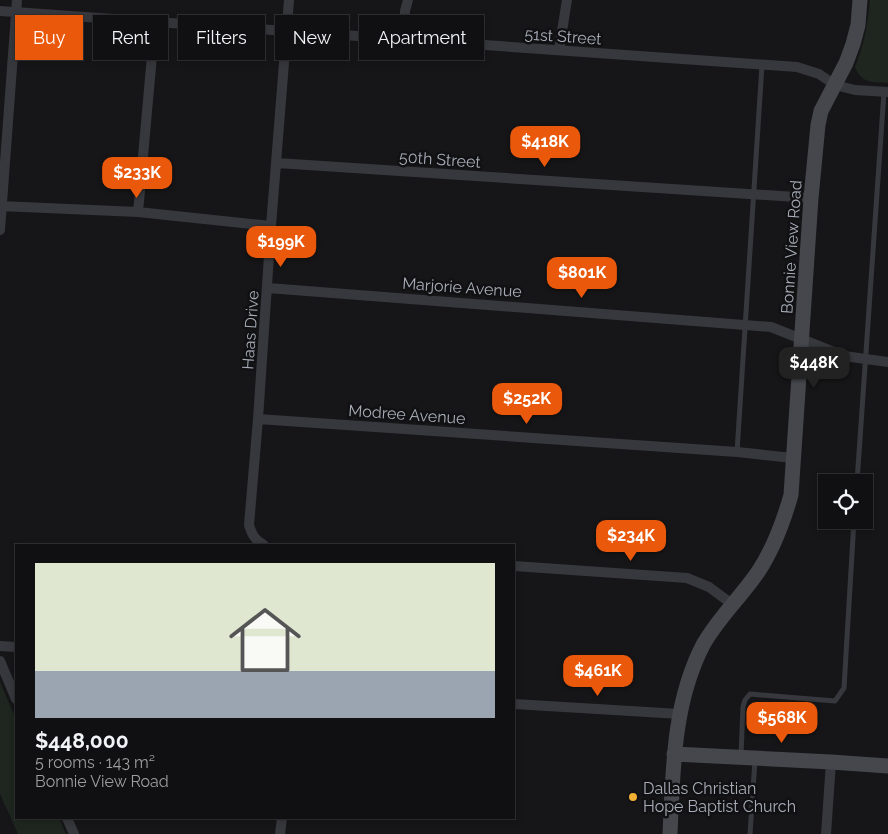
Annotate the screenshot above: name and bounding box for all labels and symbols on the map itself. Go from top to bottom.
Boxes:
street label: 51st Street [524,24,603,49]
pin: $418K [510,126,580,168]
street label: 50th Street [399,147,482,172]
pin: $233K [102,156,172,199]
street label: Bonnie View Road [777,180,806,314]
pin: $199K [246,226,316,268]
pin: $801K [547,256,617,299]
street label: Marjorie Avenue [402,274,522,301]
street label: Haas Drive [238,290,263,370]
pin: $448K [779,346,849,389]
pin: $252K [492,382,562,425]
street label: Modree Avenue [348,401,466,428]
pin: $234K [596,520,666,562]
pin: $461K [563,654,633,697]
pin: $568K [747,702,817,744]
place label: Dallas Christian Hope Baptist Church [643,779,796,816]
marker: Dallas Christian Hope Baptist Church [627,791,639,803]

